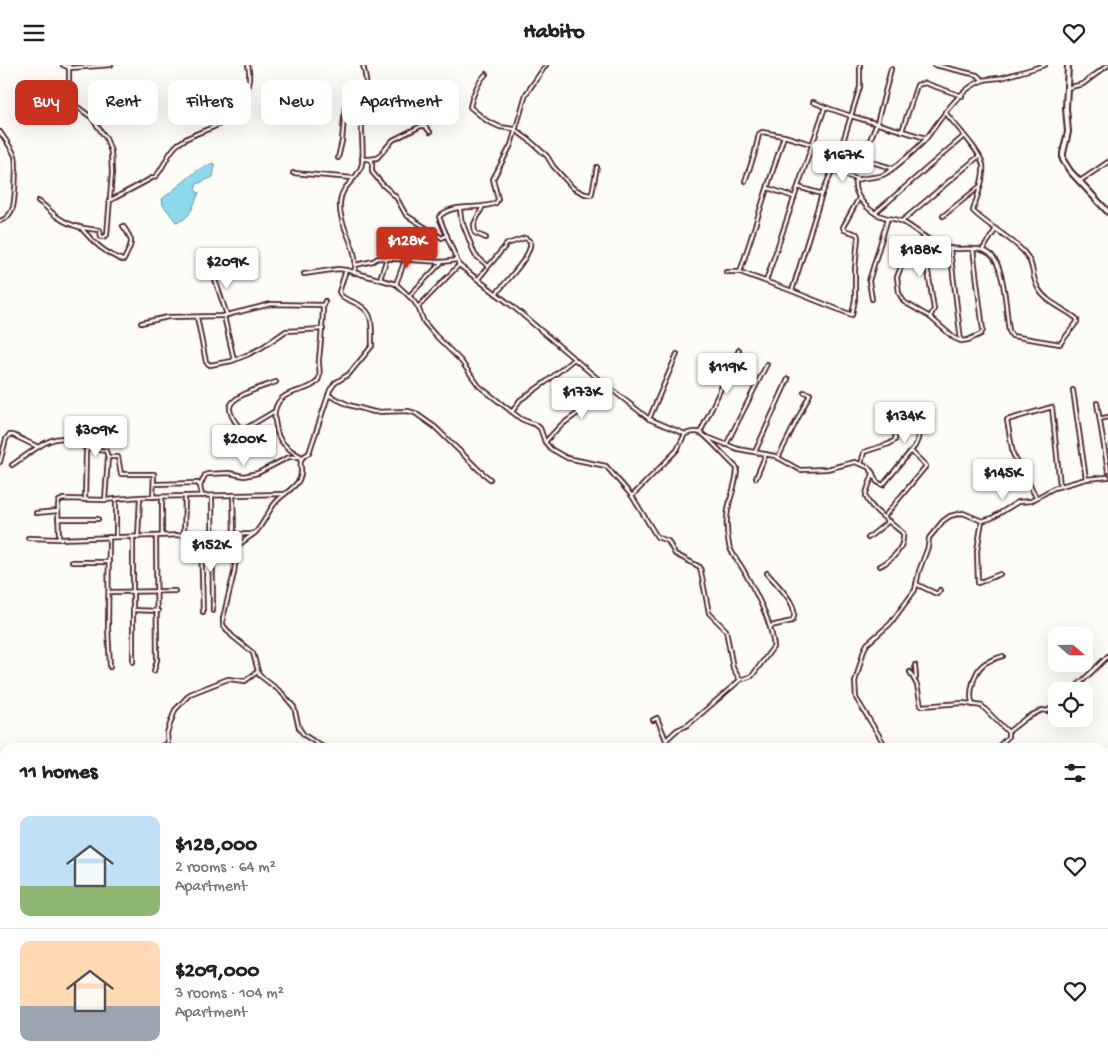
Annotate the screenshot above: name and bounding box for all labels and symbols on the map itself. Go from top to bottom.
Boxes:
pin: $167K [808,141,878,183]
pin: $128K [372,227,442,269]
pin: $188K [885,235,955,278]
pin: $209K [192,247,262,290]
pin: $119K [692,353,762,395]
pin: $173K [547,377,617,420]
pin: $134K [870,401,940,444]
pin: $309K [61,415,131,458]
pin: $200K [209,425,279,467]
pin: $145K [968,459,1038,501]
pin: $152K [176,531,246,573]
north arrow [1048,627,1092,673]

